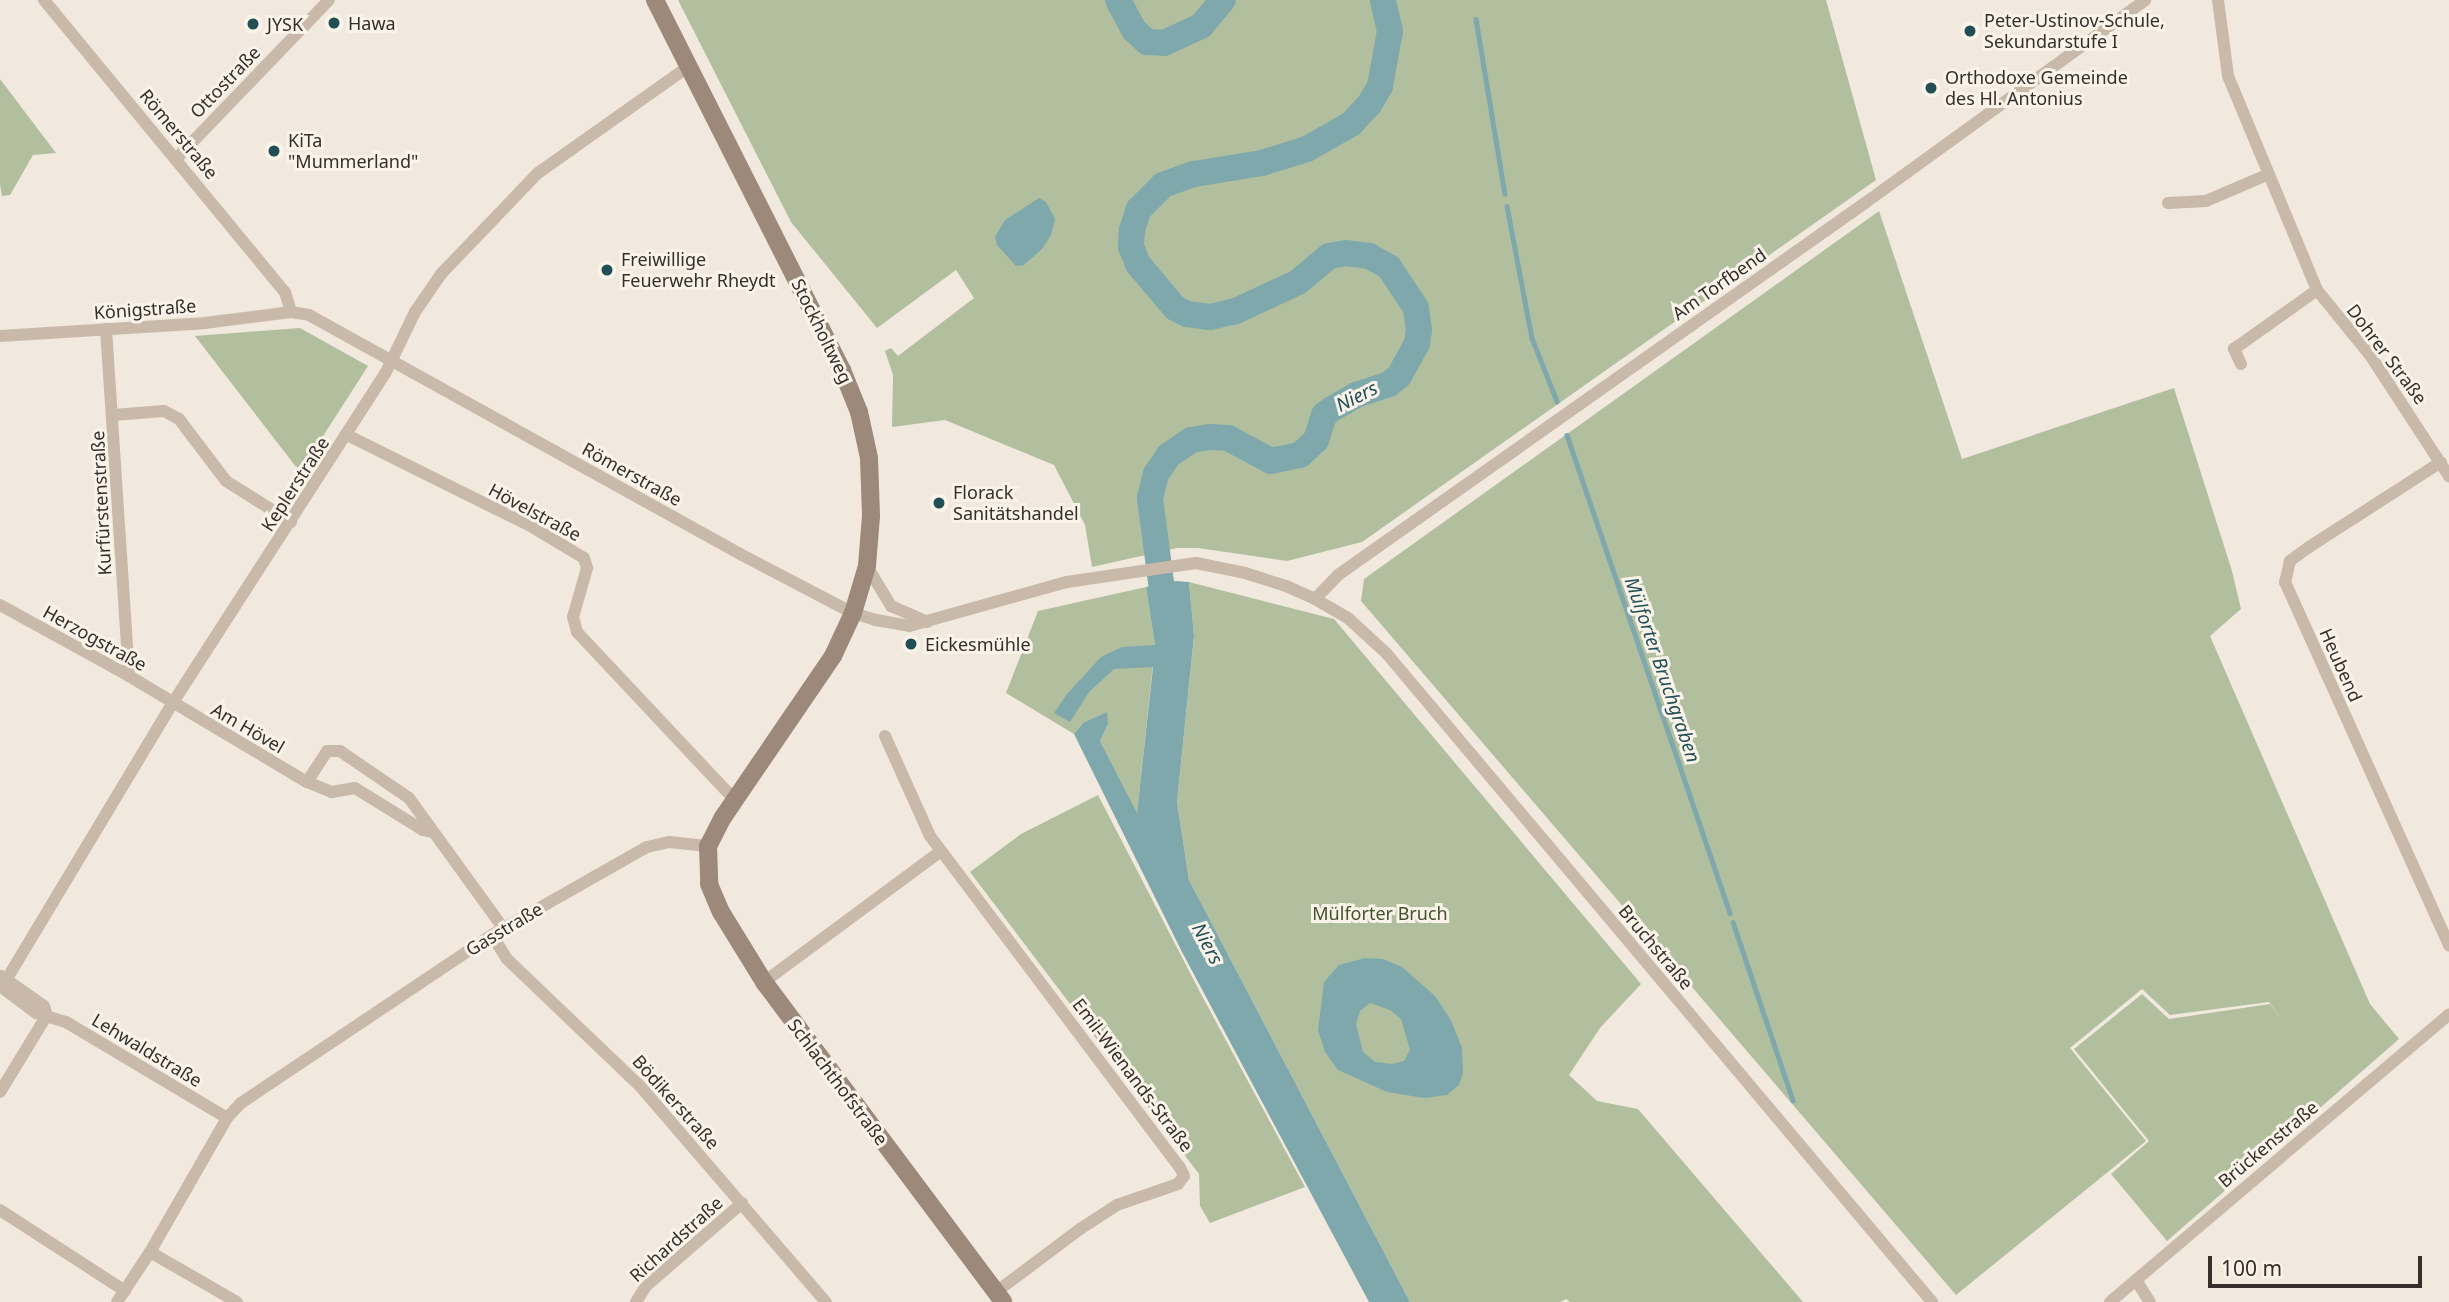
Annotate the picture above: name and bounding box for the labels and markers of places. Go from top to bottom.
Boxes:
place label: Peter-Ustinov-Schule, Sekundarstufe I [1984,10,2165,52]
place label: Hawa [348,12,396,34]
place label: JYSK [267,13,303,35]
marker: Hawa [326,15,342,31]
marker: JYSK [245,16,261,32]
marker: Peter-Ustinov-Schule, Sekundarstufe I [1962,23,1978,39]
place label: Orthodoxe Gemeinde des Hl. Antonius [1945,67,2128,110]
marker: Orthodoxe Gemeinde des Hl. Antonius [1923,80,1939,96]
place label: KiTa "Mummerland" [288,130,418,172]
marker: KiTa "Mummerland" [266,143,282,159]
place label: Freiwillige Feuerwehr Rheydt [621,249,776,292]
marker: Freiwillige Feuerwehr Rheydt [599,262,615,278]
place label: Florack Sanitätshandel [953,482,1079,524]
marker: Florack Sanitätshandel [931,495,947,511]
place label: Eickesmühle [925,633,1031,655]
marker: Eickesmühle [903,636,919,652]

